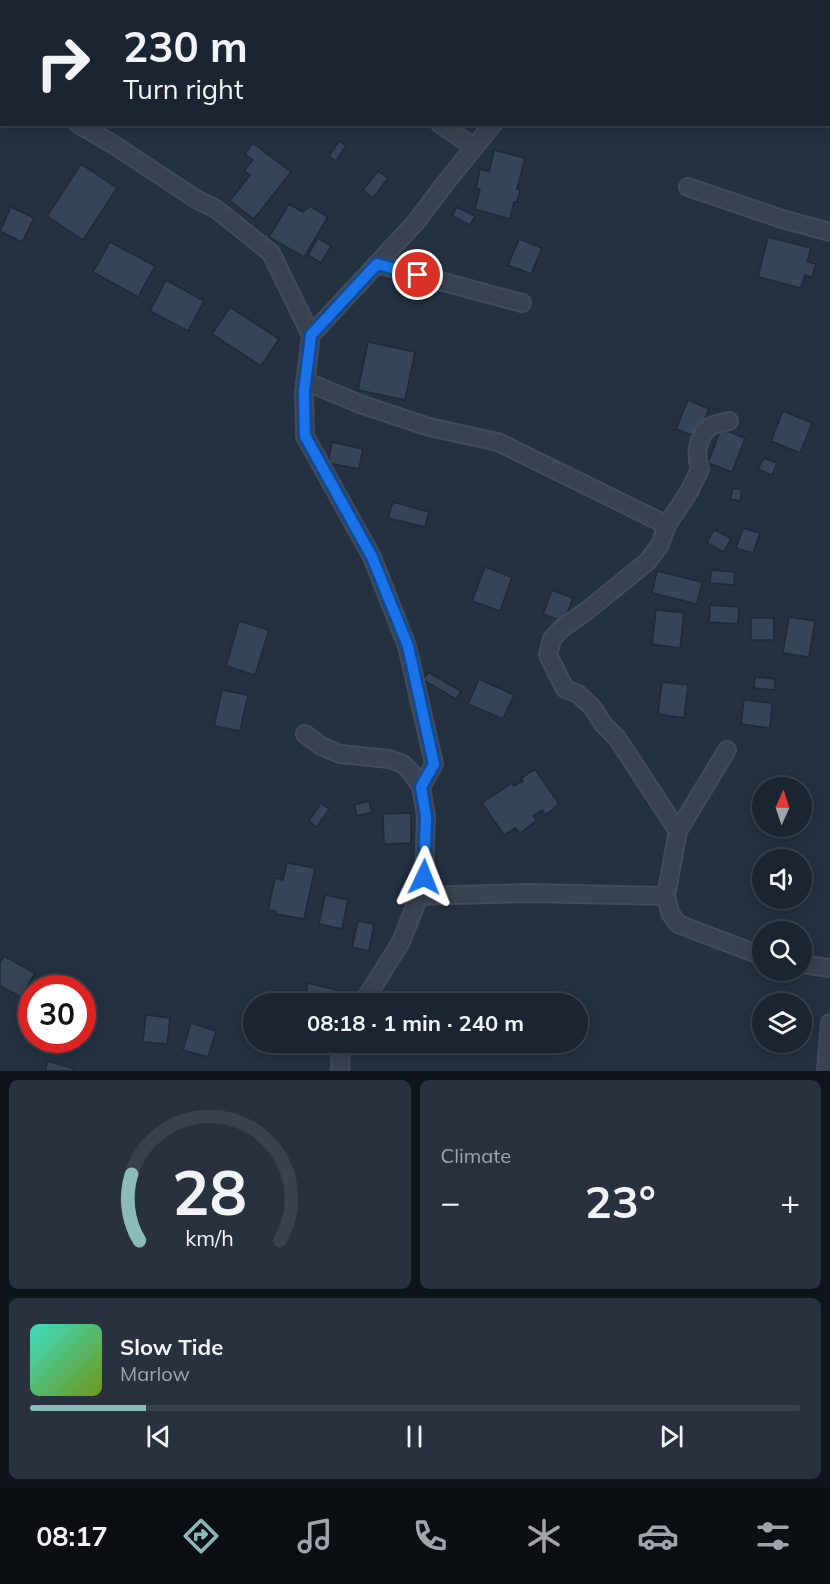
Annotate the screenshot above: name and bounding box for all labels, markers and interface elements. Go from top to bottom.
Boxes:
text: 230 m [123,20,248,73]
icon: right [24,24,102,102]
text: Turn right [123,72,243,106]
pin [392,249,443,300]
icon: arrive [401,258,434,291]
north arrow [752,777,812,837]
map controls [752,777,812,1053]
position arrow [392,845,456,909]
button: sound [752,849,812,909]
button: search [752,921,812,981]
speed limit sign: 30 [18,975,96,1053]
button: layers [752,993,812,1053]
text: 08:18 · 1 min · 240 m [307,1009,524,1037]
text: Climate [441,1143,511,1168]
text: 28 [172,1152,247,1231]
text: 23° [585,1173,656,1229]
text: − [441,1181,460,1222]
text: + [780,1181,800,1222]
text: km/h [185,1225,234,1252]
text: Slow Tide [120,1333,223,1361]
text: Marlow [120,1361,190,1386]
icon: previous [142,1420,175,1453]
icon: pause [398,1420,431,1453]
icon: next [655,1420,688,1453]
icon: directions [180,1515,222,1557]
icon: music [294,1515,336,1557]
icon: phone [409,1515,451,1557]
icon: climate [523,1515,565,1557]
icon: car [637,1515,679,1557]
icon: filters [752,1515,794,1557]
text: 08:17 [36,1519,108,1553]

